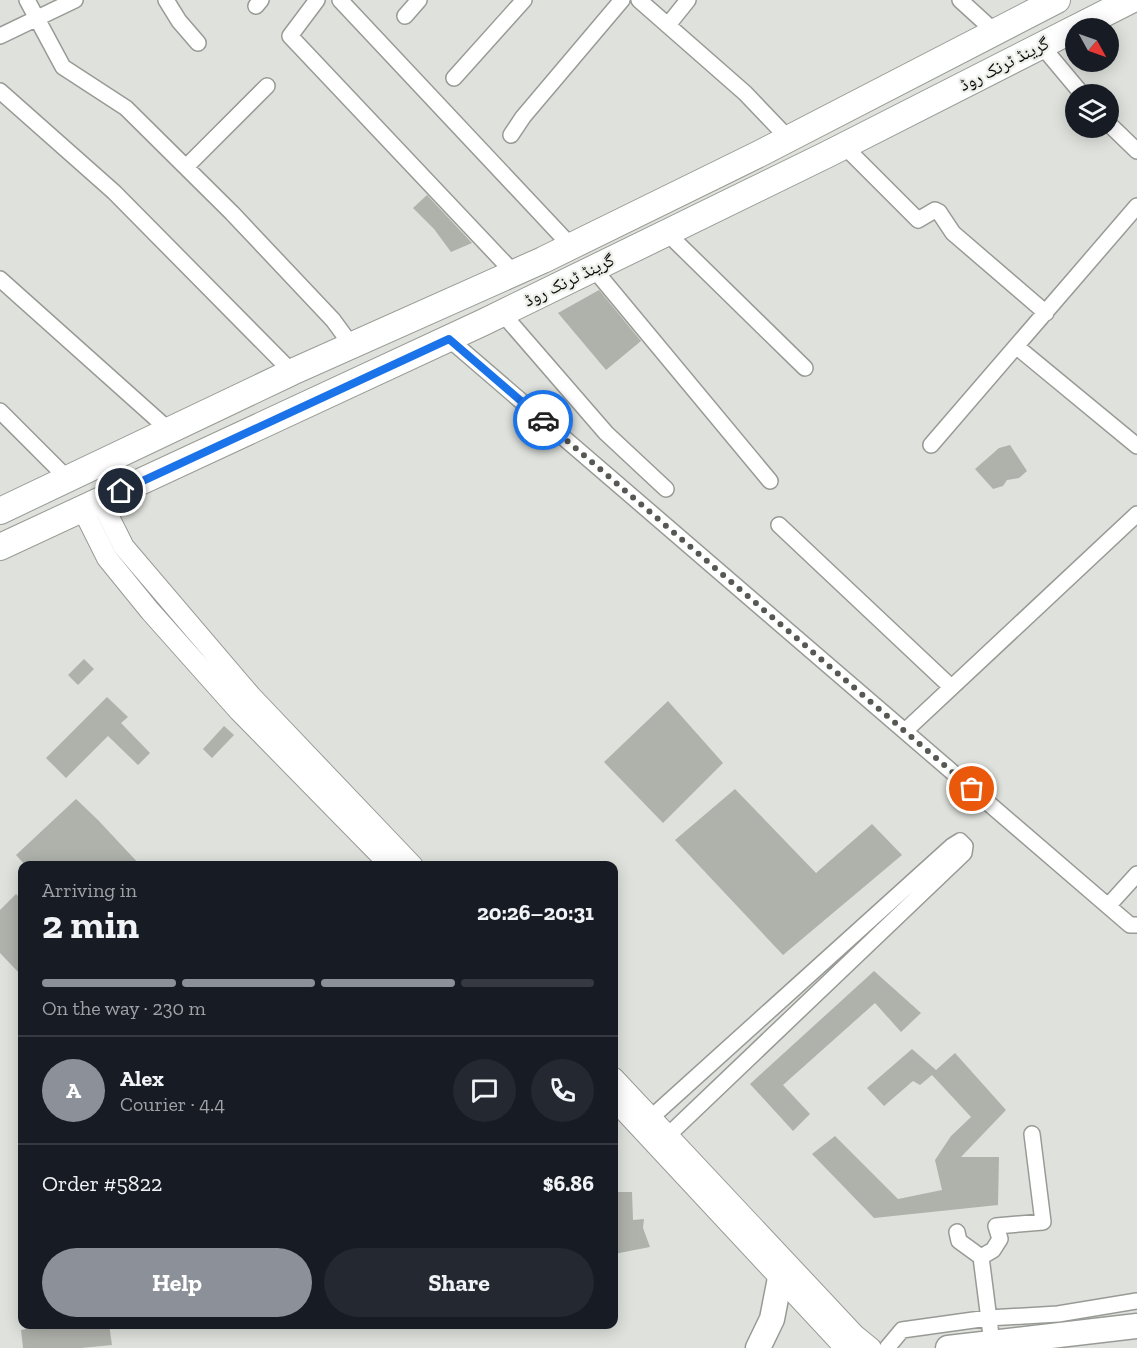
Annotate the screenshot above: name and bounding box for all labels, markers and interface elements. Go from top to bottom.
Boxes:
north arrow [1065,18,1119,72]
map controls [1065,18,1119,138]
street label: گرینڈ ٹرنک روڈ [955,32,1053,96]
button: layers [1065,84,1119,138]
street label: گرینڈ ٹرنک روڈ [520,248,618,311]
courier [513,390,573,450]
icon: car [527,404,560,437]
pin [95,465,146,516]
icon: home [104,474,137,507]
pin [946,763,997,814]
icon: bag [955,772,988,805]
text: Arriving in [42,878,137,902]
text: 20:26–20:31 [477,899,594,926]
text: 2 min [42,901,139,948]
text: On the way · 230 m [42,996,206,1020]
button: chat [453,1059,516,1122]
button: phone [531,1059,594,1122]
text: Alex [120,1065,164,1092]
text: A [66,1077,81,1104]
text: Courier · 4.4 [120,1092,225,1116]
text: Order #5822 [42,1170,162,1197]
text: $6.86 [543,1170,594,1197]
button: Help [42,1248,312,1317]
button: Share [324,1248,594,1317]

